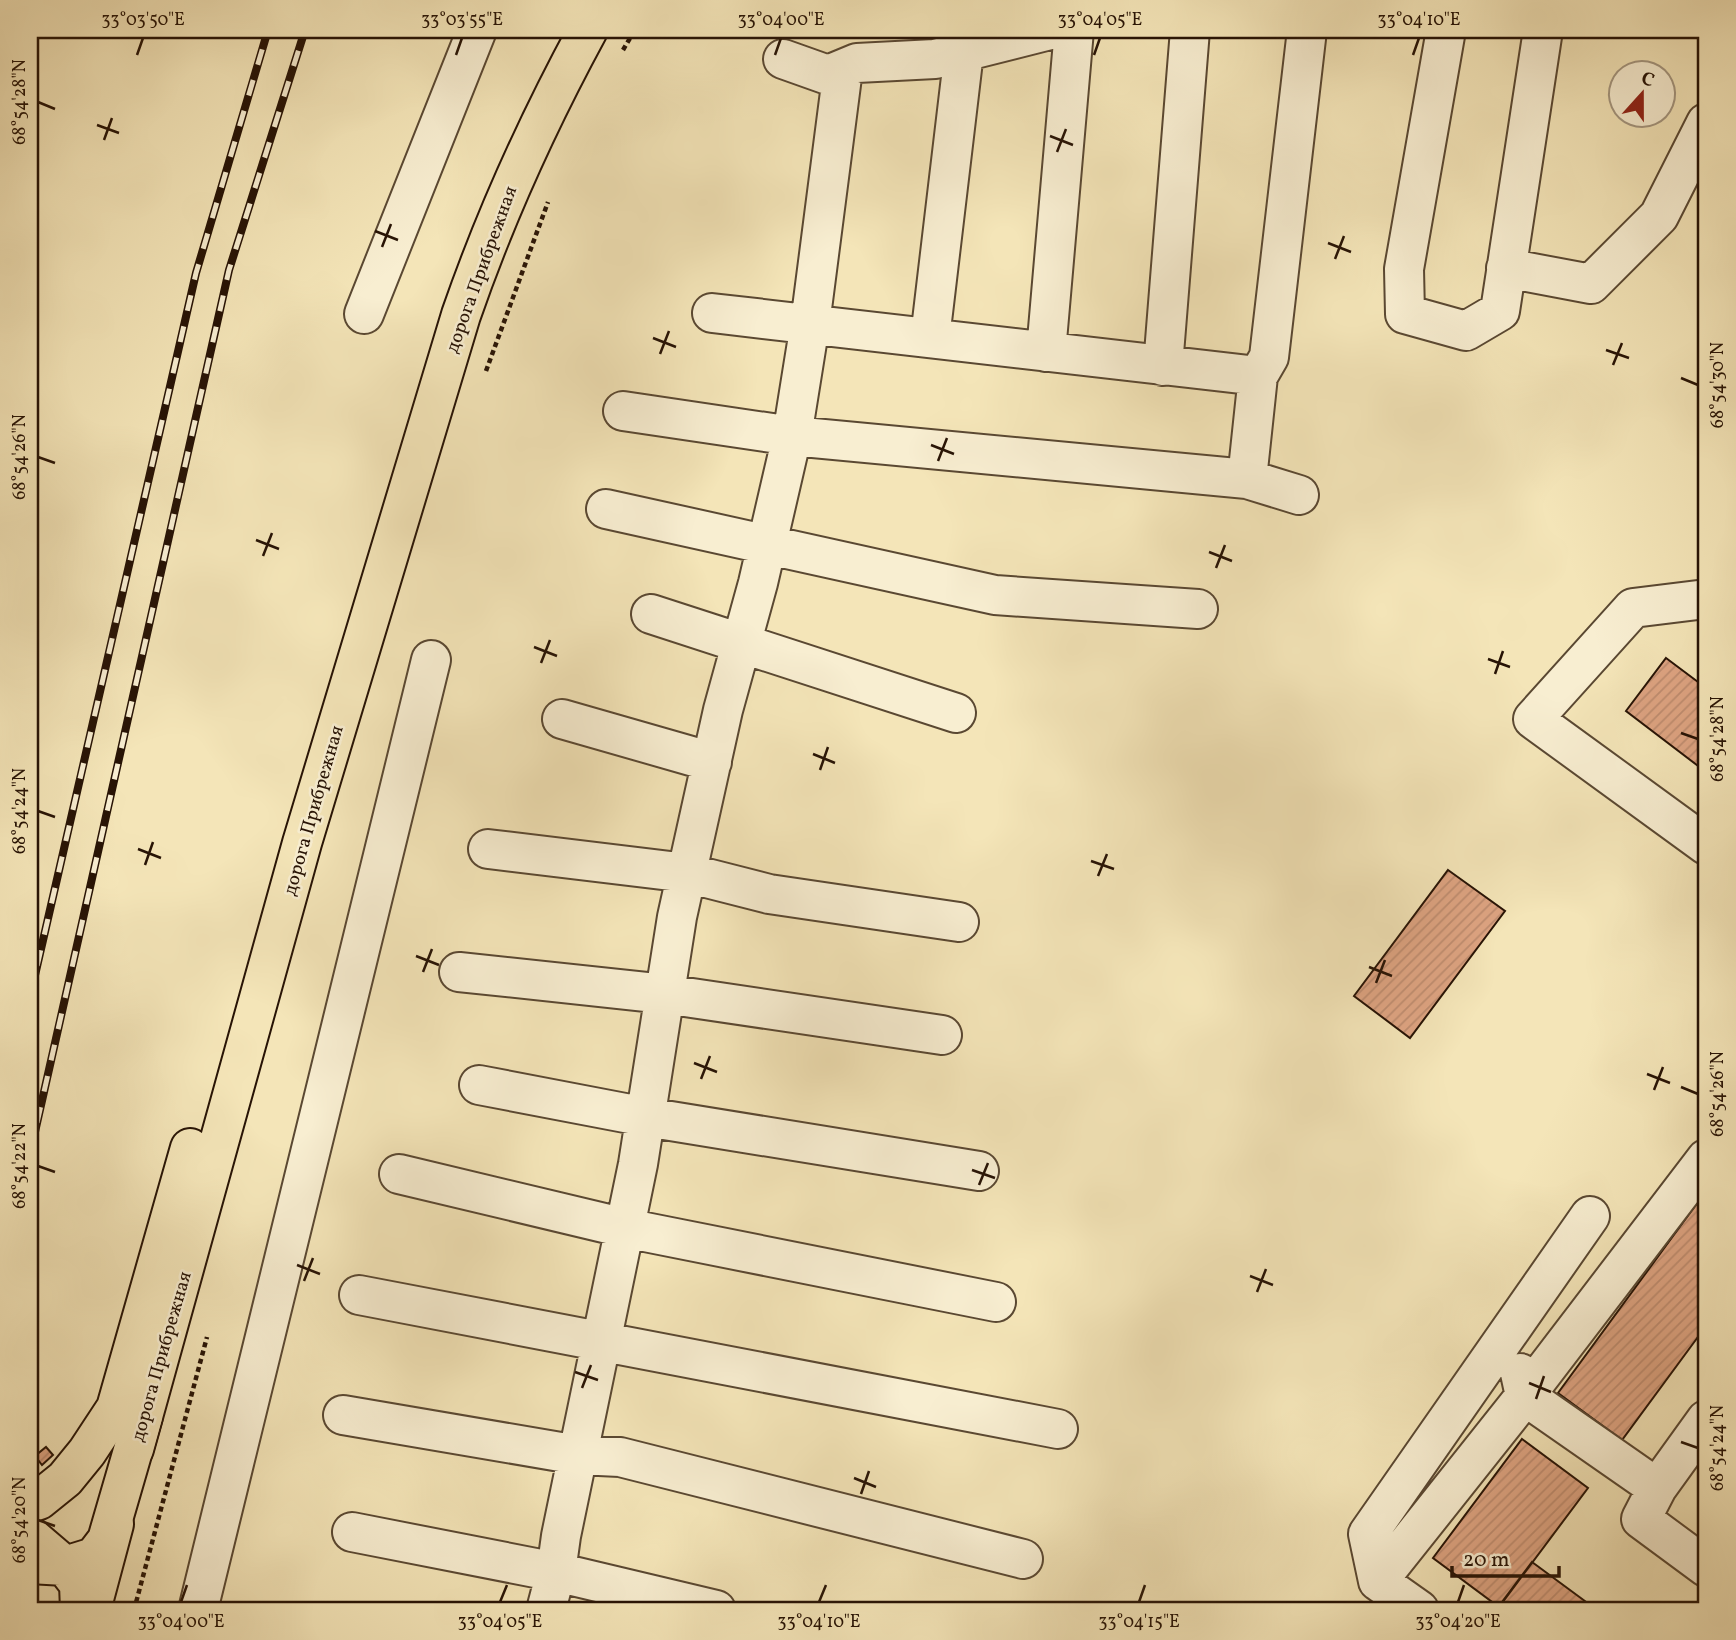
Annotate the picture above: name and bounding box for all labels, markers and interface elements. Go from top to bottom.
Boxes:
text: 33°03'50"E [101,8,185,33]
text: 33°03'55"E [421,8,503,33]
text: 33°04'00"E [737,8,825,33]
text: 33°04'05"E [1058,8,1143,33]
text: 33°04'10"E [1377,8,1461,33]
text: 68°54'28"N [8,59,33,145]
north arrow [1606,60,1676,130]
text: С [1637,66,1658,94]
street label: дорога Прибрежная [440,182,524,357]
text: 68°54'30"N [1706,342,1731,428]
text: 68°54'26"N [8,414,33,500]
text: 68°54'28"N [1706,696,1731,782]
street label: дорога Прибрежная [277,722,351,899]
text: 68°54'24"N [8,768,33,854]
text: 68°54'26"N [1706,1051,1731,1137]
text: 68°54'22"N [8,1123,33,1209]
street label: дорога Прибрежная [125,1268,199,1445]
text: 68°54'24"N [1706,1405,1731,1491]
text: 68°54'20"N [8,1477,33,1563]
scale bar [1452,1535,1559,1579]
text: 20 m [1463,1546,1509,1575]
text: 33°04'00"E [137,1610,225,1635]
text: 33°04'05"E [458,1610,543,1635]
text: 33°04'10"E [777,1610,861,1635]
text: 33°04'15"E [1098,1610,1180,1635]
text: 33°04'20"E [1415,1610,1501,1635]

